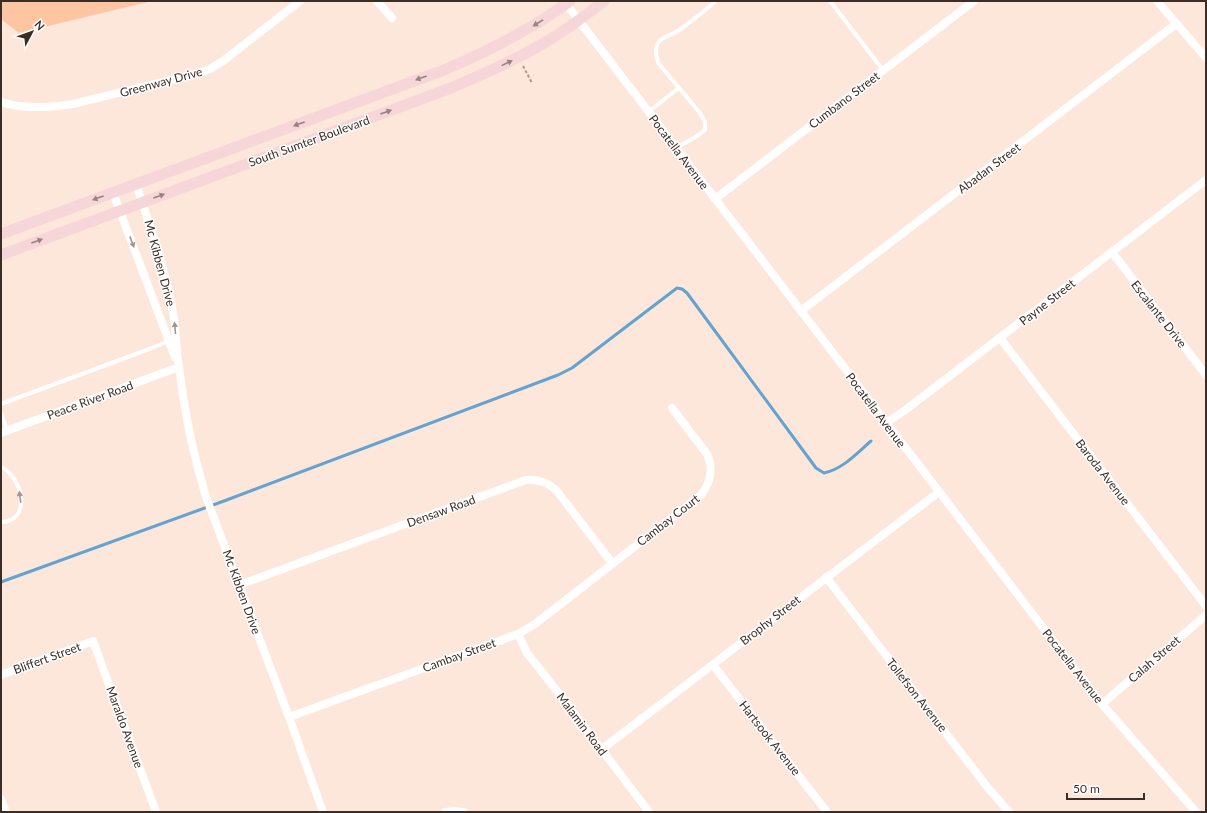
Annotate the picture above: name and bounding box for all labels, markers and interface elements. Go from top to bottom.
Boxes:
north arrow [12,12,52,52]
text: N [32,18,48,33]
one-way arrow [532,19,544,26]
one-way arrow [501,60,512,66]
street label: Greenway Drive [118,64,204,100]
street label: Cumbano Street [805,68,883,132]
one-way arrow [414,76,426,82]
one-way arrow [381,108,393,114]
street label: South Sumter Boulevard [246,112,372,170]
street label: Pocatella Avenue [646,112,712,192]
one-way arrow [293,121,305,127]
street label: Abadan Street [955,139,1024,197]
one-way arrow [154,193,166,199]
one-way arrow [92,195,104,201]
street label: Mc Kibben Drive [141,218,179,308]
one-way arrow [129,237,135,249]
one-way arrow [32,238,44,244]
street label: Payne Street [1016,275,1078,328]
street label: Escalante Drive [1128,277,1190,351]
one-way arrow [172,322,178,334]
street label: Pocatella Avenue [843,370,909,450]
street label: Peace River Road [45,377,135,423]
street label: Baroda Avenue [1073,436,1133,508]
street label: Cambay Court [634,490,703,549]
one-way arrow [17,491,23,503]
street label: Densaw Road [405,492,477,530]
street label: Mc Kibben Drive [220,548,264,636]
street label: Brophy Street [737,591,804,648]
street label: Pocatella Avenue [1039,626,1107,706]
street label: Calah Street [1125,632,1184,686]
street label: Cambay Street [420,635,498,675]
street label: Bliffert Street [11,639,83,677]
street label: Tollefson Avenue [883,655,951,735]
street label: Maraldo Avenue [103,684,147,770]
street label: Malamin Road [553,690,611,758]
street label: Hartsook Avenue [736,698,804,778]
scale bar [1067,775,1144,801]
text: 50 m [1073,781,1100,796]

